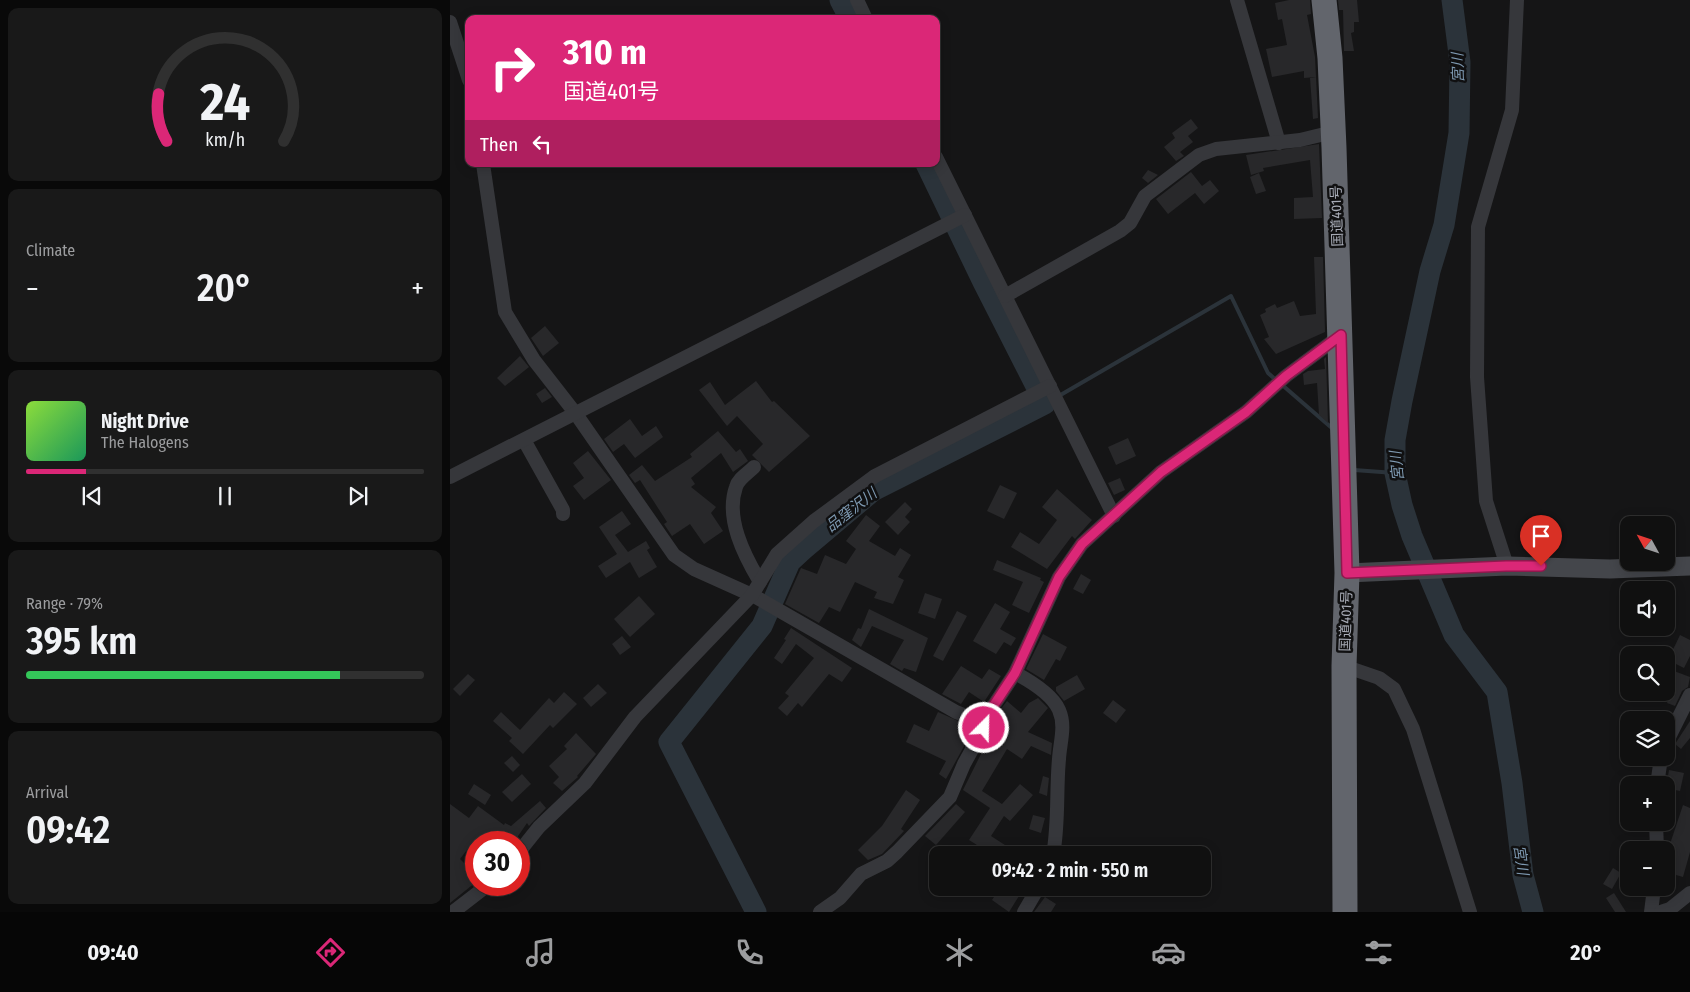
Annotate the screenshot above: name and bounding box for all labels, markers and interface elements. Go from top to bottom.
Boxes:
text: 310 m [563,31,647,73]
icon: right [480,35,545,100]
water label: 宮川 [1448,51,1468,83]
text: 24 [199,71,250,134]
text: 国道401号 [563,78,659,105]
text: km/h [205,129,245,151]
icon: left [528,130,556,158]
text: Then [480,133,518,156]
street label: 国道401号 [1327,185,1347,247]
text: Climate [26,241,75,260]
text: 20° [197,265,253,311]
text: − [26,272,39,305]
text: + [411,272,424,305]
text: Night Drive [101,410,189,433]
text: The Halogens [101,433,189,452]
water label: 宮川 [1386,448,1408,482]
icon: previous [78,482,106,510]
icon: pause [211,482,239,510]
icon: next [344,482,372,510]
water label: 品窪沢川 [822,483,882,536]
pin [1520,515,1562,566]
north arrow [1620,516,1675,571]
map controls [1620,516,1675,896]
icon: arrive [1527,522,1555,550]
button: sound [1620,581,1675,636]
street label: 国道401号 [1336,590,1356,652]
text: Range · 79% [26,594,103,613]
text: 395 km [26,618,137,664]
button: search [1620,646,1675,701]
position arrow [957,701,1009,753]
button: layers [1620,711,1675,766]
button: + [1620,776,1675,831]
text: Arrival [26,783,68,802]
text: 09:42 [26,807,110,853]
speed limit sign: 30 [465,831,530,896]
button: − [1620,841,1675,896]
water label: 宮川 [1510,844,1532,878]
text: 09:42 · 2 min · 550 m [992,859,1148,882]
icon: directions [313,935,348,970]
icon: music [523,935,558,970]
icon: phone [732,935,767,970]
icon: climate [942,935,977,970]
icon: car [1151,935,1186,970]
icon: filters [1361,935,1396,970]
text: 09:40 [87,939,139,966]
text: 20° [1570,939,1603,966]

